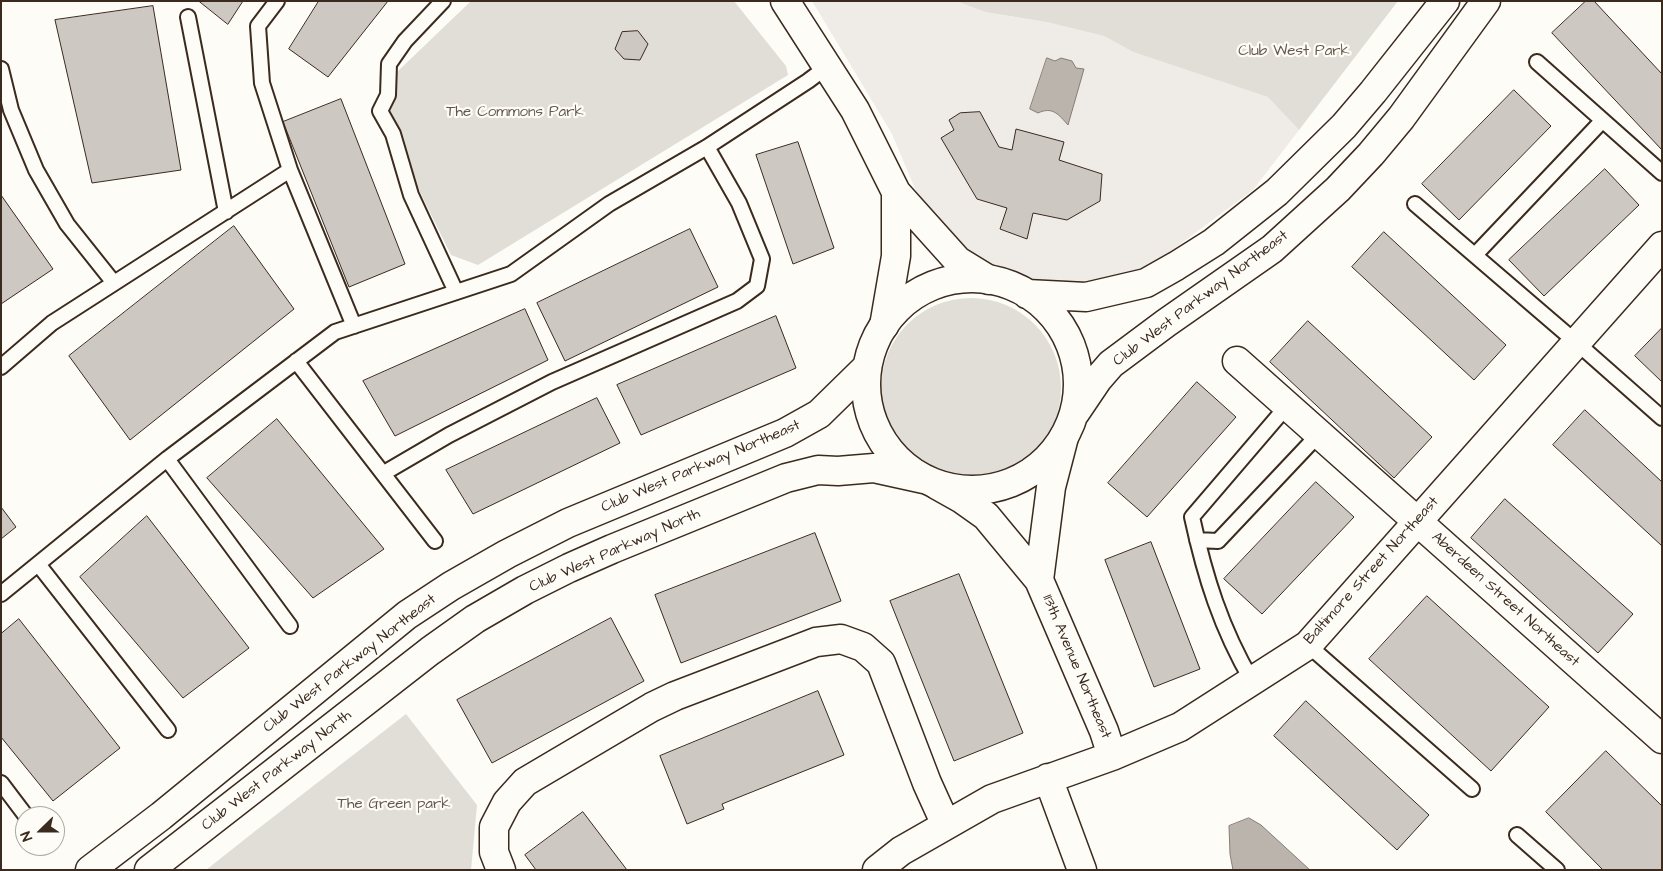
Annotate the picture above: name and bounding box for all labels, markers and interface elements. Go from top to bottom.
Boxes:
park label: Club West Park [1238,43,1350,61]
park label: The Commons Park [446,104,584,122]
street label: Club West Parkway Northeast [1110,227,1292,371]
street label: Club West Parkway Northeast [599,417,803,517]
street label: Baltimore Street Northeast [1301,493,1443,649]
street label: Club West Parkway North [527,505,703,597]
street label: Aberdeen Street Northeast [1427,529,1583,671]
street label: Club West Parkway Northeast [260,591,440,737]
street label: 113th Avenue Northeast [1038,592,1114,742]
street label: Club West Parkway North [199,707,355,835]
park label: The Green park [338,796,450,814]
north arrow [15,806,65,856]
text: N [16,828,38,844]

